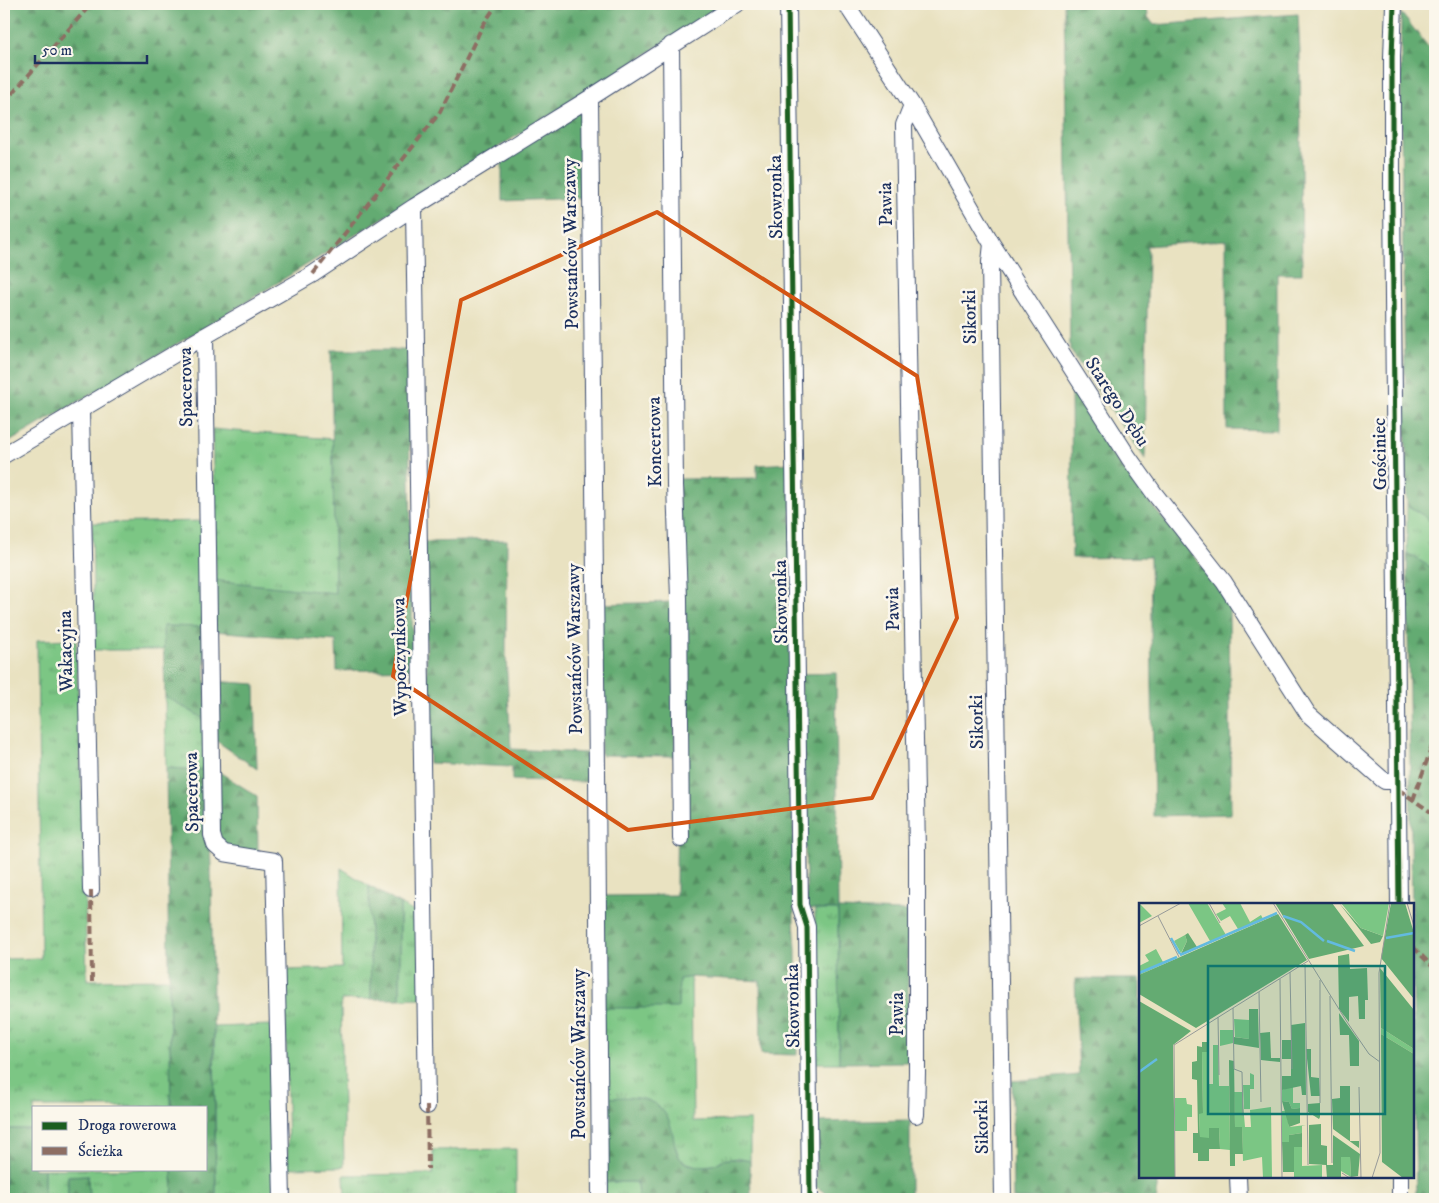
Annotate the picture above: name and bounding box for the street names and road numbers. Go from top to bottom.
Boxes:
street label: Skowronka [764,155,788,239]
street label: Powstańców Warszawy [558,157,584,330]
street label: Pawia [874,182,898,226]
street label: Sikorki [958,289,982,344]
street label: Spacerowa [174,347,198,427]
street label: Starego Dębu [1080,353,1154,451]
street label: Koncertowa [643,396,667,488]
street label: Gościniec [1368,417,1392,491]
street label: Skowronka [769,560,793,644]
street label: Powstańców Warszawy [562,562,588,735]
street label: Pawia [881,587,905,631]
street label: Wypoczynkowa [387,597,413,718]
street label: Wakacyjna [54,610,78,693]
street label: Sikorki [965,694,989,749]
street label: Spacerowa [180,752,204,832]
street label: Skowronka [781,964,805,1048]
street label: Powstańców Warszawy [568,967,591,1140]
street label: Pawia [886,992,909,1036]
street label: Sikorki [970,1099,994,1154]

